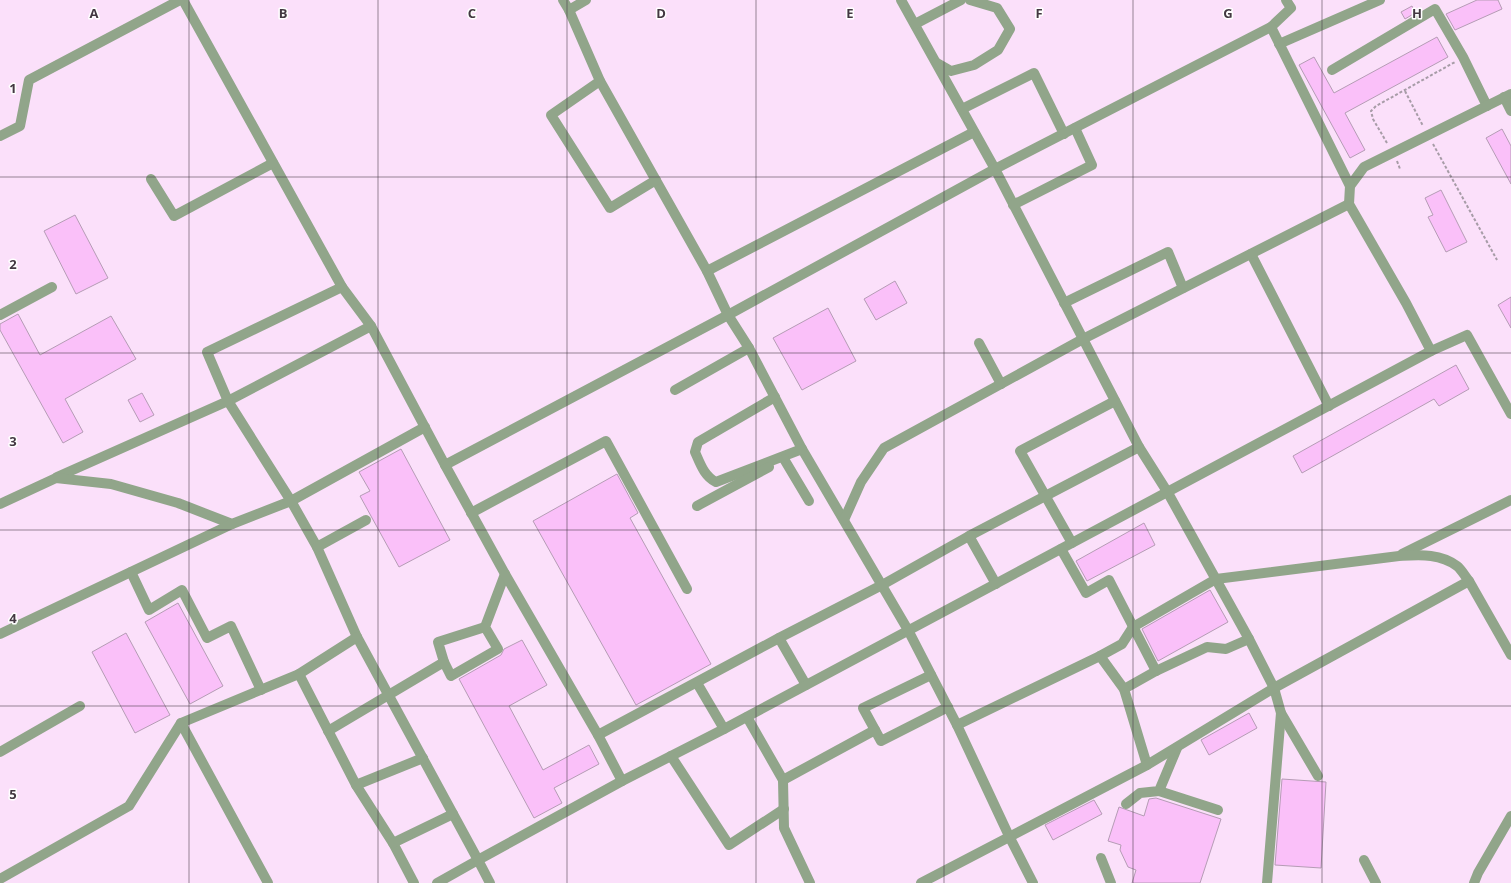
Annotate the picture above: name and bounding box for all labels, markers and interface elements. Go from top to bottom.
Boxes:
text: A [90,4,99,22]
text: B [279,4,288,22]
text: C [468,4,476,22]
text: D [656,4,666,22]
text: E [846,4,854,22]
text: F [1035,4,1043,22]
text: G [1223,4,1233,22]
text: H [1412,4,1422,22]
text: 1 [9,79,17,97]
text: 2 [9,255,17,273]
text: 3 [9,432,17,450]
text: 4 [9,609,17,627]
text: 5 [9,785,17,803]

